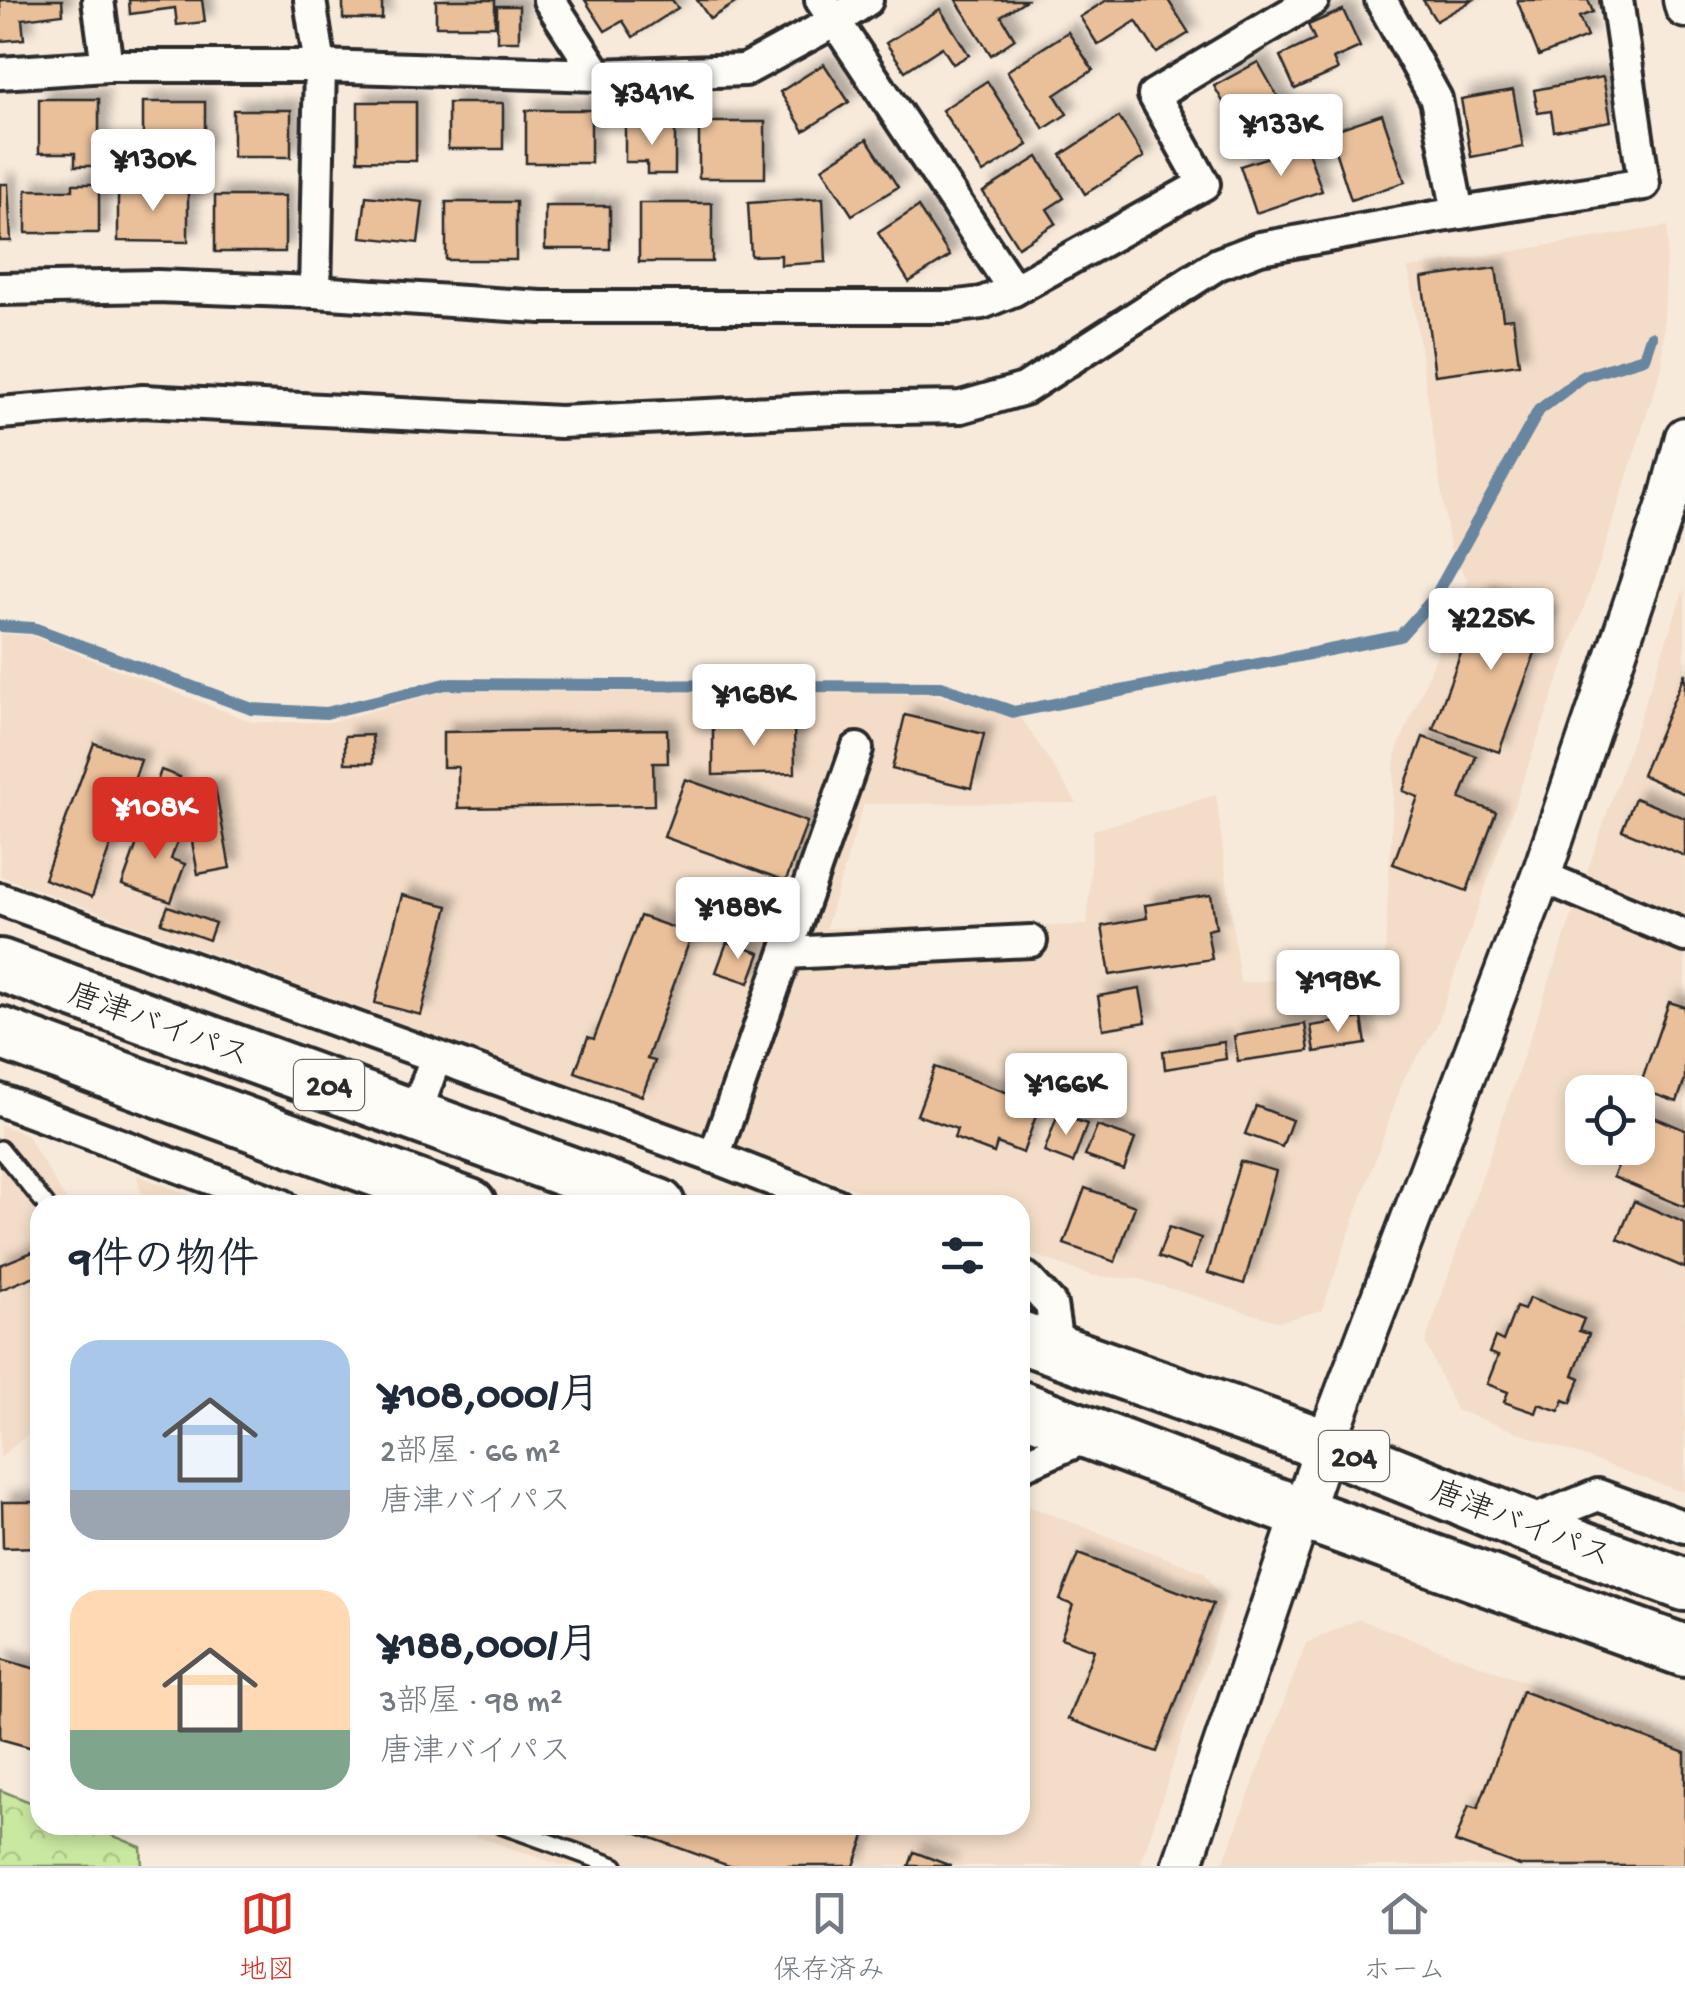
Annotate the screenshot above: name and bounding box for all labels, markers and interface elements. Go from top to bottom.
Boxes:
pin: ¥341K [582,63,722,148]
text: ¥341K [613,76,691,114]
pin: ¥133K [1211,94,1351,179]
text: ¥133K [1242,107,1320,145]
pin: ¥130K [83,129,223,214]
text: ¥130K [113,142,193,180]
pin: ¥225K [1421,588,1561,673]
text: ¥225K [1451,601,1531,639]
pin: ¥168K [684,664,824,749]
text: ¥168K [714,677,794,715]
pin: ¥108K [85,777,225,862]
text: ¥108K [114,790,196,828]
pin: ¥188K [668,877,808,962]
text: ¥188K [698,890,778,928]
pin: ¥198K [1268,950,1408,1035]
text: ¥198K [1299,963,1377,1001]
street label: 唐津バイパス [62,975,255,1078]
pin: ¥166K [996,1053,1136,1138]
road number: 204 [294,1060,364,1110]
text: ¥166K [1027,1066,1105,1104]
map controls [1565,1075,1655,1165]
button: locate [1565,1075,1655,1165]
icon: filters [935,1228,990,1283]
text: 9件の物件 [70,1239,259,1288]
text: ¥108,000/月 [380,1374,600,1423]
icon: home [150,1380,270,1500]
road number: 204 [1319,1431,1389,1481]
text: 2部屋 · 66 m² [380,1435,560,1473]
street label: 唐津バイパス [1424,1473,1617,1579]
text: 唐津バイパス [380,1485,571,1523]
text: ¥188,000/月 [380,1624,599,1673]
icon: home [150,1630,270,1750]
text: 3部屋 · 98 m² [380,1685,562,1723]
text: 唐津バイパス [380,1735,571,1773]
tab: 地図 [239,1886,295,1989]
tab: 保存済み [773,1886,885,1989]
tab: ホーム [1363,1886,1446,1989]

